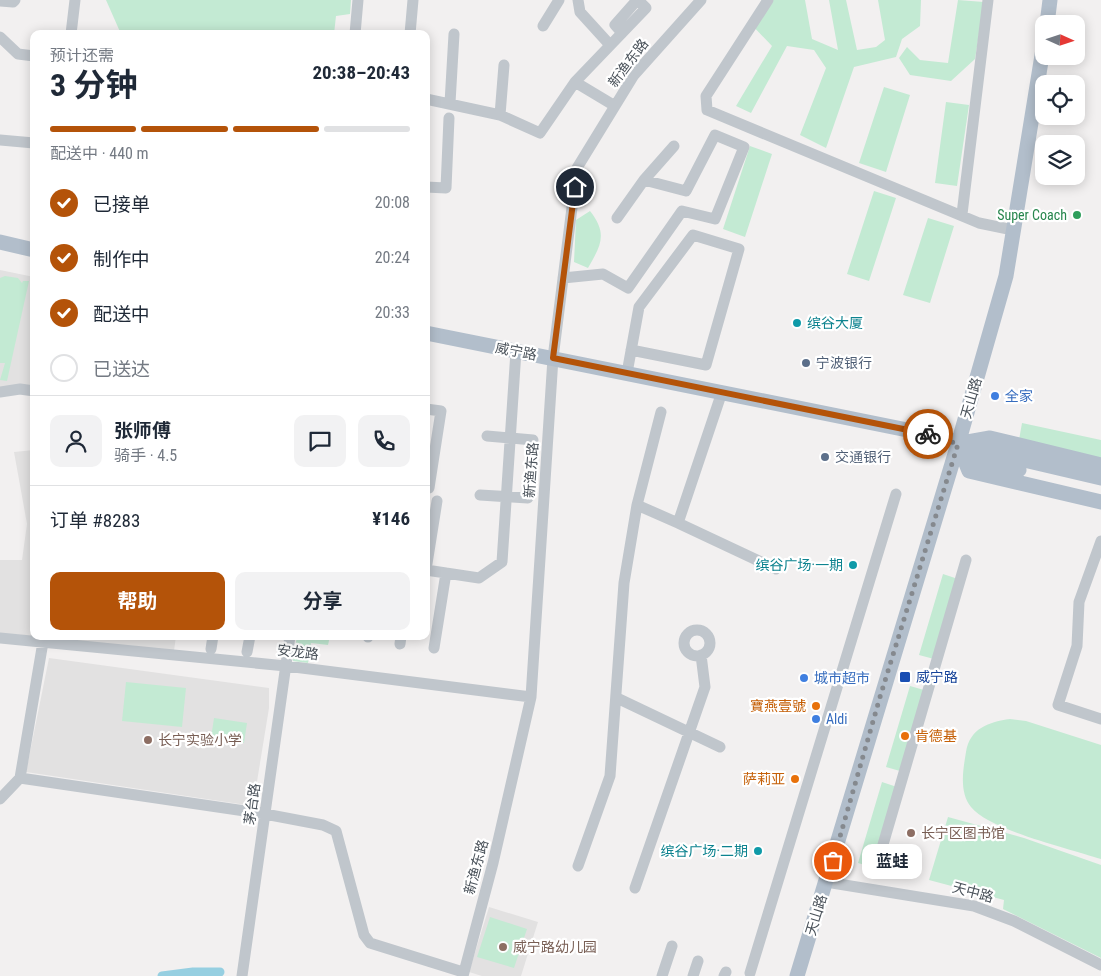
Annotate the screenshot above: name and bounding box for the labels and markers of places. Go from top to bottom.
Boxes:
pin [554,166,596,208]
place label: Super Coach [997,207,1067,223]
marker: Super Coach [1071,209,1083,221]
place label: 缤谷大厦 [807,315,863,331]
marker: 缤谷大厦 [791,317,803,329]
place label: 宁波银行 [816,355,872,371]
marker: 宁波银行 [800,357,812,369]
place label: 全家 [1005,388,1033,404]
marker: 全家 [989,390,1001,402]
place label: 交通银行 [835,449,891,465]
marker: 交通银行 [819,451,831,463]
place label: 缤谷广场·一期 [756,557,843,573]
marker: 缤谷广场·一期 [847,559,859,571]
place label: 威宁路 [916,669,958,685]
place label: 城市超市 [814,670,870,686]
marker: 威宁路 [898,670,912,684]
marker: 城市超市 [798,672,810,684]
place label: 寶燕壹號 [750,698,806,714]
marker: 寶燕壹號 [810,700,822,712]
place label: Aldi [826,711,847,727]
marker: Aldi [810,713,822,725]
place label: 肯德基 [915,728,957,744]
marker: 肯德基 [899,730,911,742]
place label: 长宁实验小学 [158,732,242,748]
marker: 长宁实验小学 [142,734,154,746]
place label: 萨莉亚 [743,771,785,787]
marker: 萨莉亚 [789,773,801,785]
place label: 长宁区图书馆 [921,825,1005,841]
marker: 长宁区图书馆 [905,827,917,839]
pin [812,840,854,882]
place label: 缤谷广场·二期 [661,843,748,859]
callout: 蓝蛙 [863,844,923,878]
marker: 缤谷广场·二期 [752,845,764,857]
place label: 威宁路幼儿园 [513,939,597,955]
marker: 威宁路幼儿园 [497,941,509,953]

